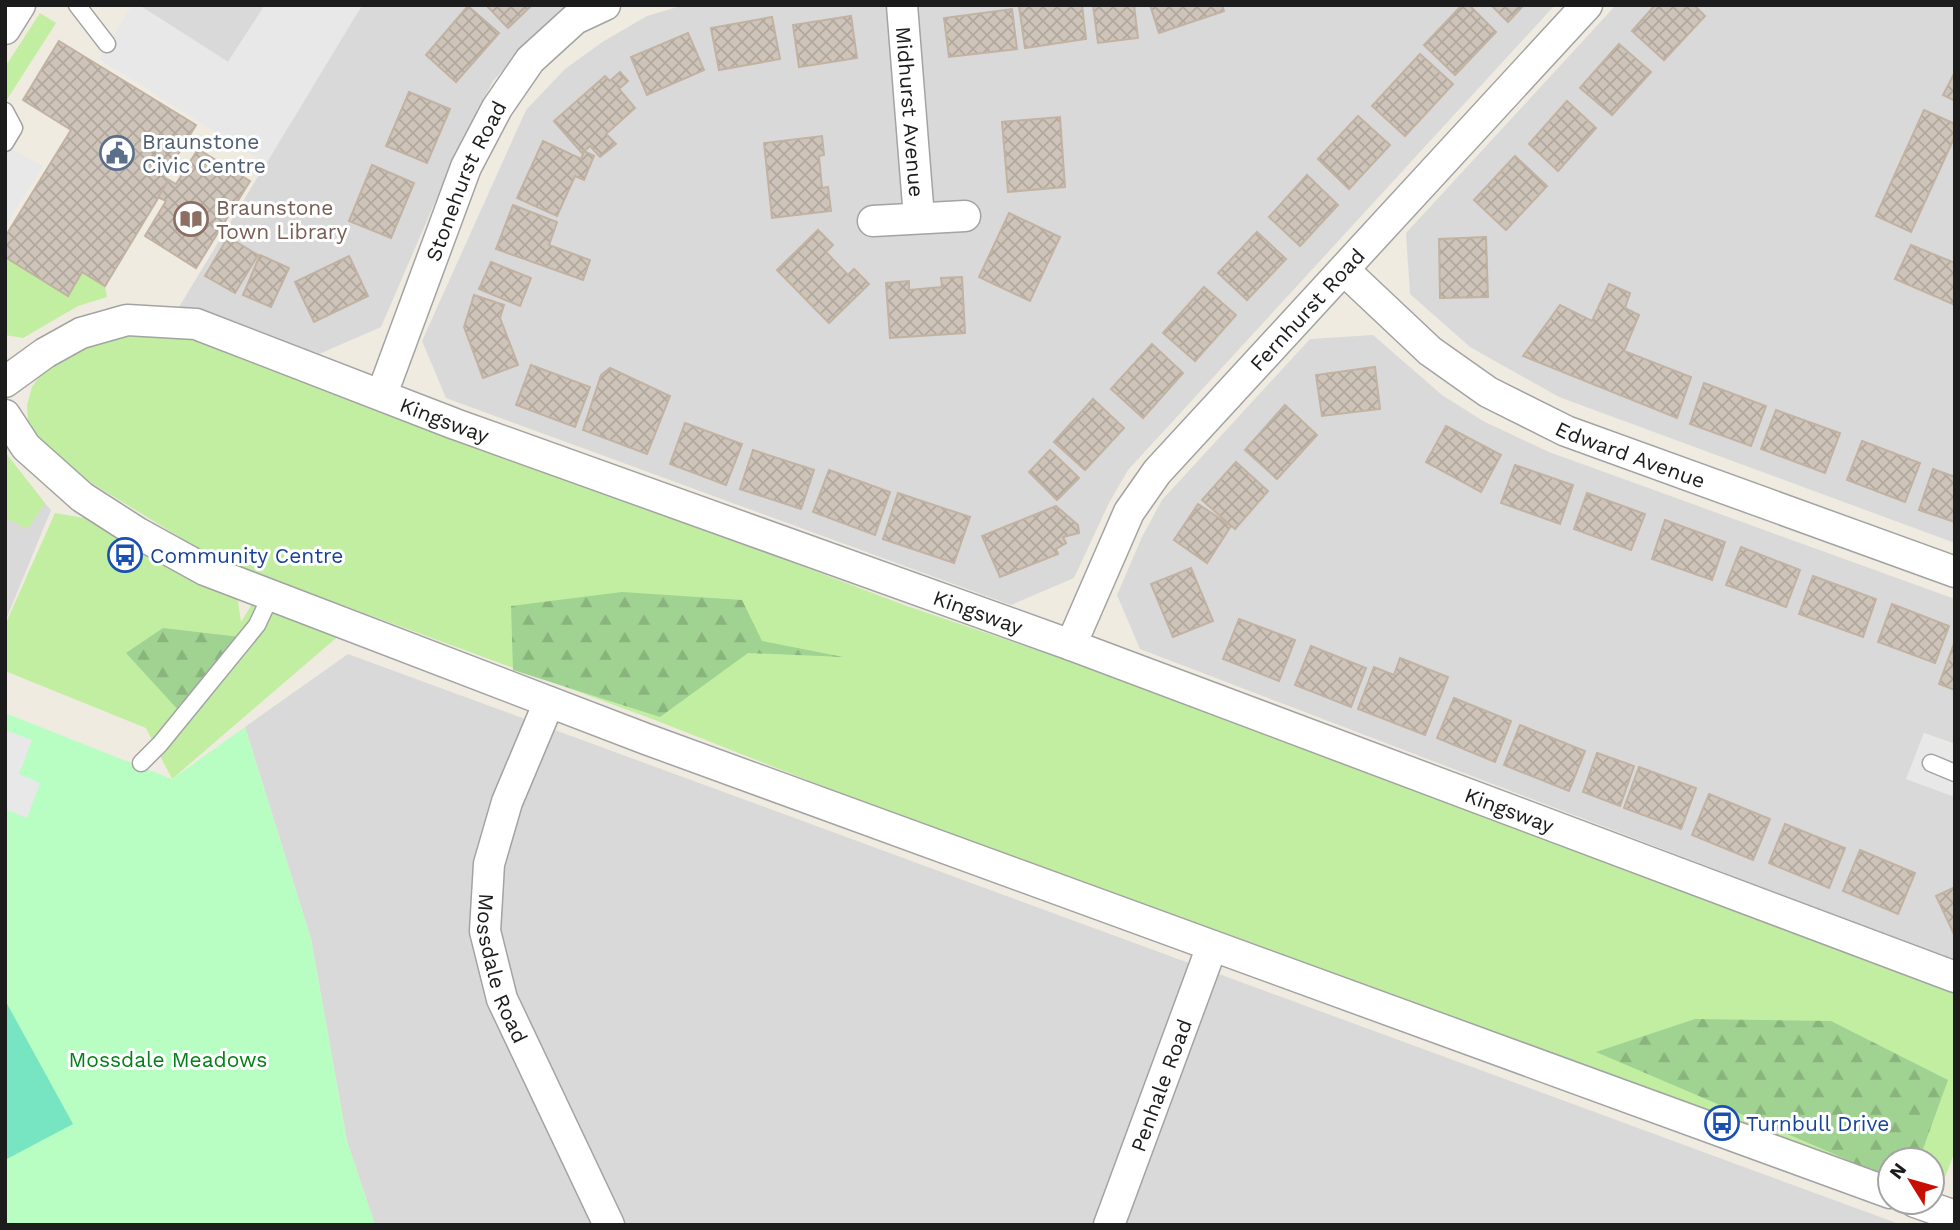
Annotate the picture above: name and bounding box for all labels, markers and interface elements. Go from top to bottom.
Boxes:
street label: Midhurst Avenue [891,25,930,198]
street label: Stonehurst Road [420,96,511,264]
place label: Braunstone Civic Centre [142,129,266,178]
public building icon: Braunstone Civic Centre [98,134,136,172]
place label: Braunstone Town Library [216,195,347,244]
library icon: Braunstone Town Library [172,200,210,238]
street label: Fernhurst Road [1244,243,1369,376]
street label: Kingsway [397,391,493,448]
street label: Edward Avenue [1551,415,1709,493]
bus stop icon: Community Centre [106,536,144,574]
place label: Community Centre [150,543,343,568]
street label: Kingsway [930,584,1027,639]
street label: Kingsway [1461,782,1558,838]
street label: Mossdale Road [472,893,533,1047]
street label: Penhale Road [1125,1015,1197,1155]
park label: Mossdale Meadows [69,1047,267,1072]
bus stop icon: Turnbull Drive [1703,1104,1741,1142]
place label: Turnbull Drive [1746,1111,1889,1136]
north arrow [1876,1146,1946,1216]
text: N [1884,1159,1911,1184]

